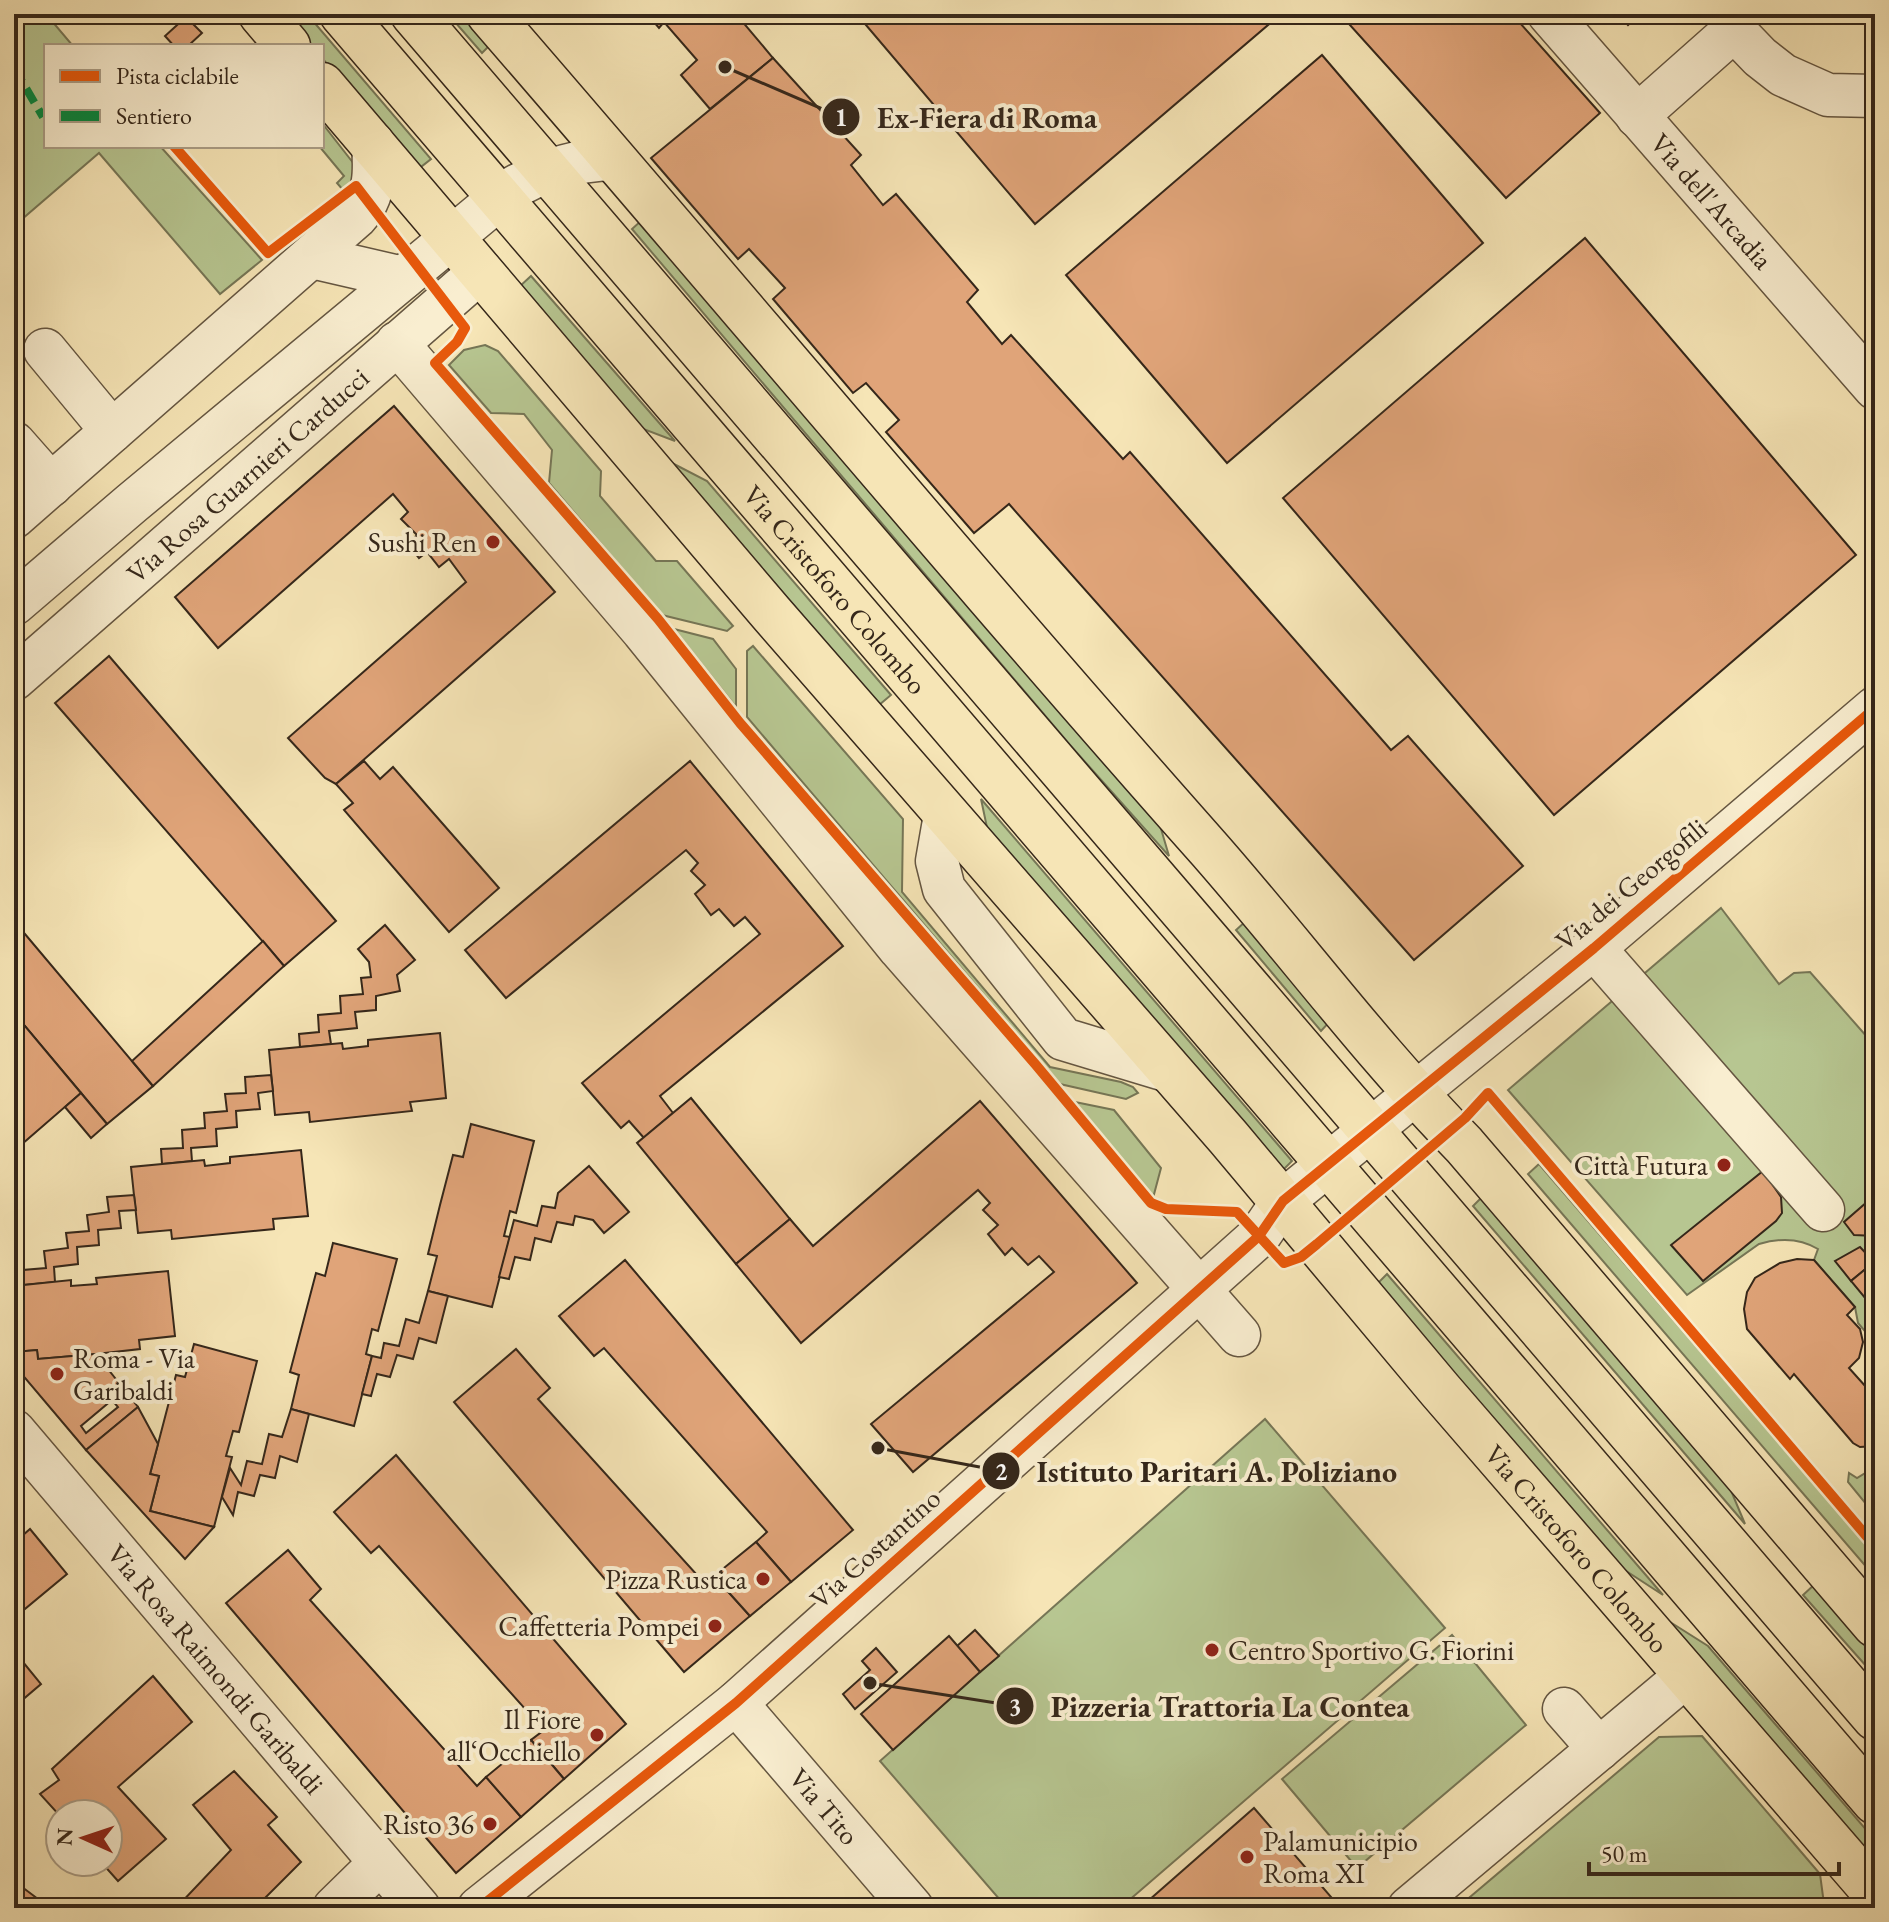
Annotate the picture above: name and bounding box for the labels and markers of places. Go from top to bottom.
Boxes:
callout: Ex-Fiera di Roma [821,90,1113,144]
place label: Sushi Ren [368,524,477,560]
marker: Sushi Ren [484,533,502,551]
place label: Città Futura [1574,1147,1709,1183]
marker: Città Futura [1715,1156,1733,1174]
place label: Roma - Via Garibaldi [73,1340,196,1408]
marker: Roma - Via Garibaldi [48,1365,66,1383]
callout: Istituto Paritari A. Poliziano [981,1444,1413,1498]
place label: Pizza Rustica [605,1561,748,1597]
marker: Pizza Rustica [754,1570,772,1588]
place label: Caffetteria Pompei [498,1608,699,1644]
marker: Caffetteria Pompei [706,1617,724,1635]
place label: Centro Sportivo G. Fiorini [1228,1632,1514,1668]
marker: Centro Sportivo G. Fiorini [1203,1641,1221,1659]
callout: Pizzeria Trattoria La Contea [995,1679,1426,1733]
place label: Il Fiore all‘Occhiello [447,1701,581,1769]
marker: Il Fiore all‘Occhiello [588,1726,606,1744]
place label: Risto 36 [383,1806,474,1842]
marker: Risto 36 [481,1815,499,1833]
place label: Palamunicipio Roma XI [1263,1823,1418,1891]
marker: Palamunicipio Roma XI [1238,1848,1256,1866]

